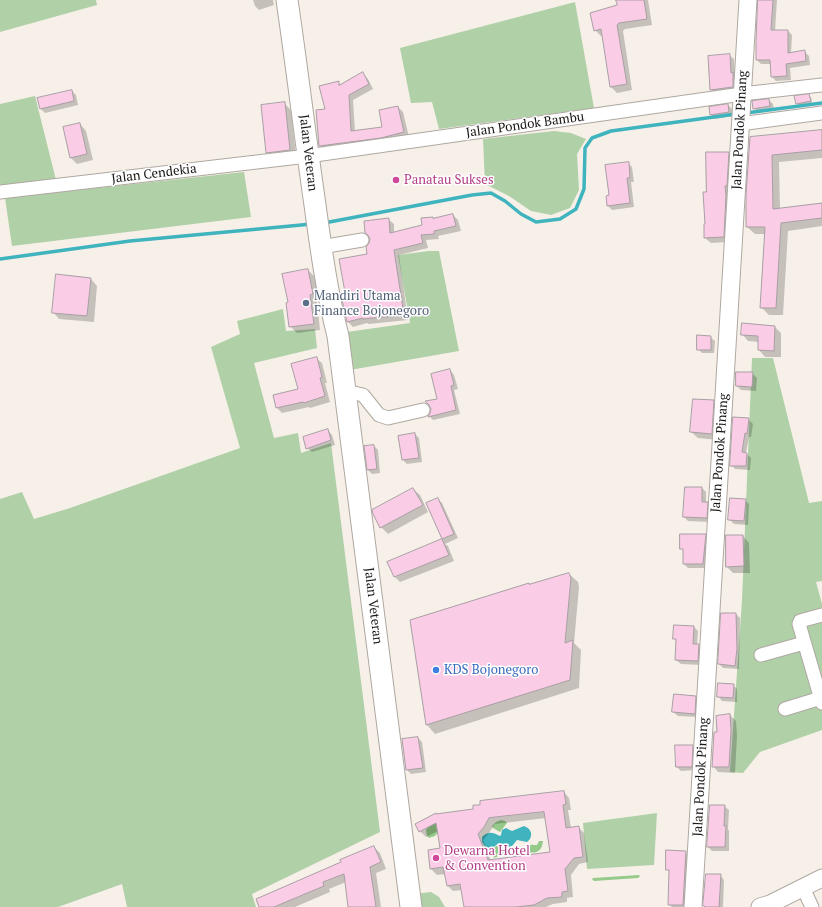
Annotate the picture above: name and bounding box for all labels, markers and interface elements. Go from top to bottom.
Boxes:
street label: Jalan Pondok Pinang [729,70,751,190]
street label: Jalan Pondok Bambu [465,109,585,141]
street label: Jalan Veteran [296,114,320,192]
street label: Jalan Cendekia [111,161,197,187]
place label: Panatau Sukses [404,172,494,188]
marker: Panatau Sukses [391,175,401,185]
place label: Mandiri Utama Finance Bojonegoro [314,288,429,319]
marker: Mandiri Utama Finance Bojonegoro [301,298,311,308]
street label: Jalan Pondok Pinang [708,393,732,513]
street label: Jalan Veteran [361,567,385,645]
place label: KDS Bojonegoro [444,662,538,678]
marker: KDS Bojonegoro [431,665,441,675]
street label: Jalan Pondok Pinang [690,717,712,837]
place label: Dewarna Hotel & Convention [444,843,530,874]
marker: Dewarna Hotel & Convention [431,853,441,863]

